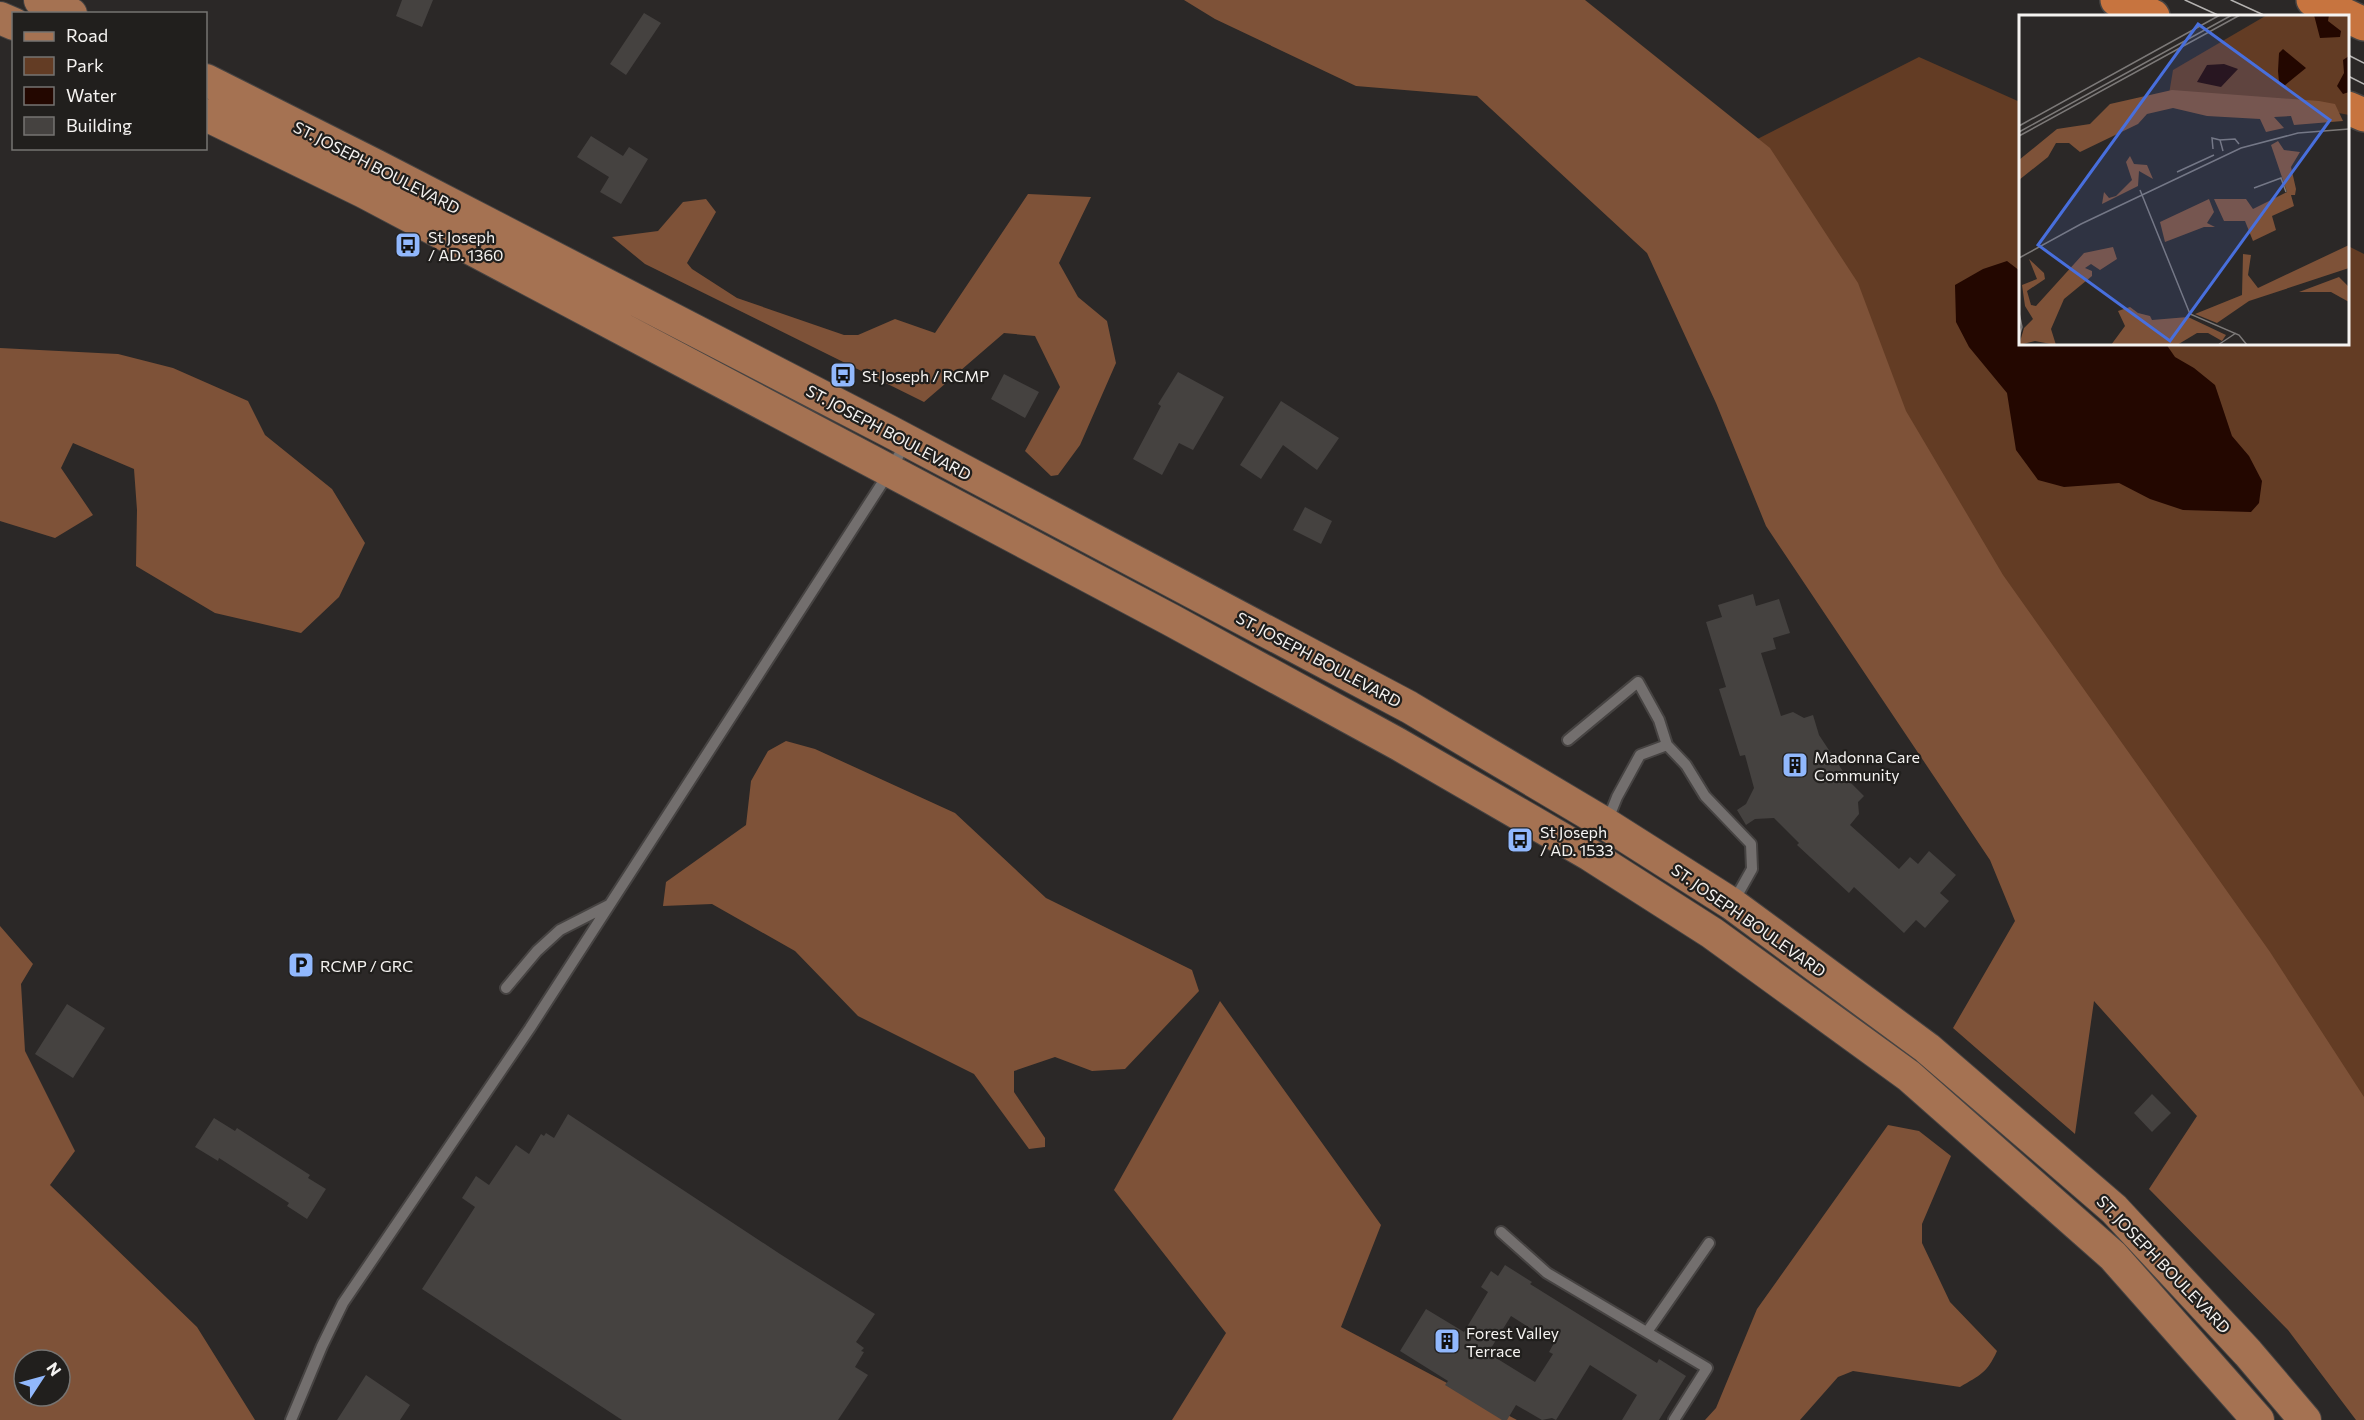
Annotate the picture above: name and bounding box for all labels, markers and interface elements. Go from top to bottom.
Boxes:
legend [12,12,207,150]
inset map [2019,15,2349,345]
text: Road [66,24,108,46]
text: Park [66,54,104,76]
text: Water [66,84,117,106]
text: Building [66,114,132,136]
street label: ST. JOSEPH BOULEVARD [291,117,463,217]
place label: St Joseph / AD. 1360 [428,227,504,264]
bus stop icon: St Joseph / AD. 1360 [393,230,423,260]
bus stop icon: St Joseph / RCMP [828,360,858,390]
place label: St Joseph / RCMP [862,366,989,385]
street label: ST. JOSEPH BOULEVARD [803,380,975,484]
street label: ST. JOSEPH BOULEVARD [1233,607,1405,711]
place label: Madonna Care Community [1814,747,1920,784]
building icon: Madonna Care Community [1780,750,1810,780]
place label: St Joseph / AD. 1533 [1540,822,1614,859]
bus stop icon: St Joseph / AD. 1533 [1505,825,1535,855]
street label: ST. JOSEPH BOULEVARD [1668,859,1830,981]
parking icon: RCMP / GRC [286,950,316,980]
place label: RCMP / GRC [320,956,413,975]
street label: ST. JOSEPH BOULEVARD [2093,1191,2235,1337]
place label: Forest Valley Terrace [1466,1323,1559,1360]
building icon: Forest Valley Terrace [1432,1326,1462,1356]
north arrow [12,1348,72,1408]
text: N [43,1358,66,1379]

